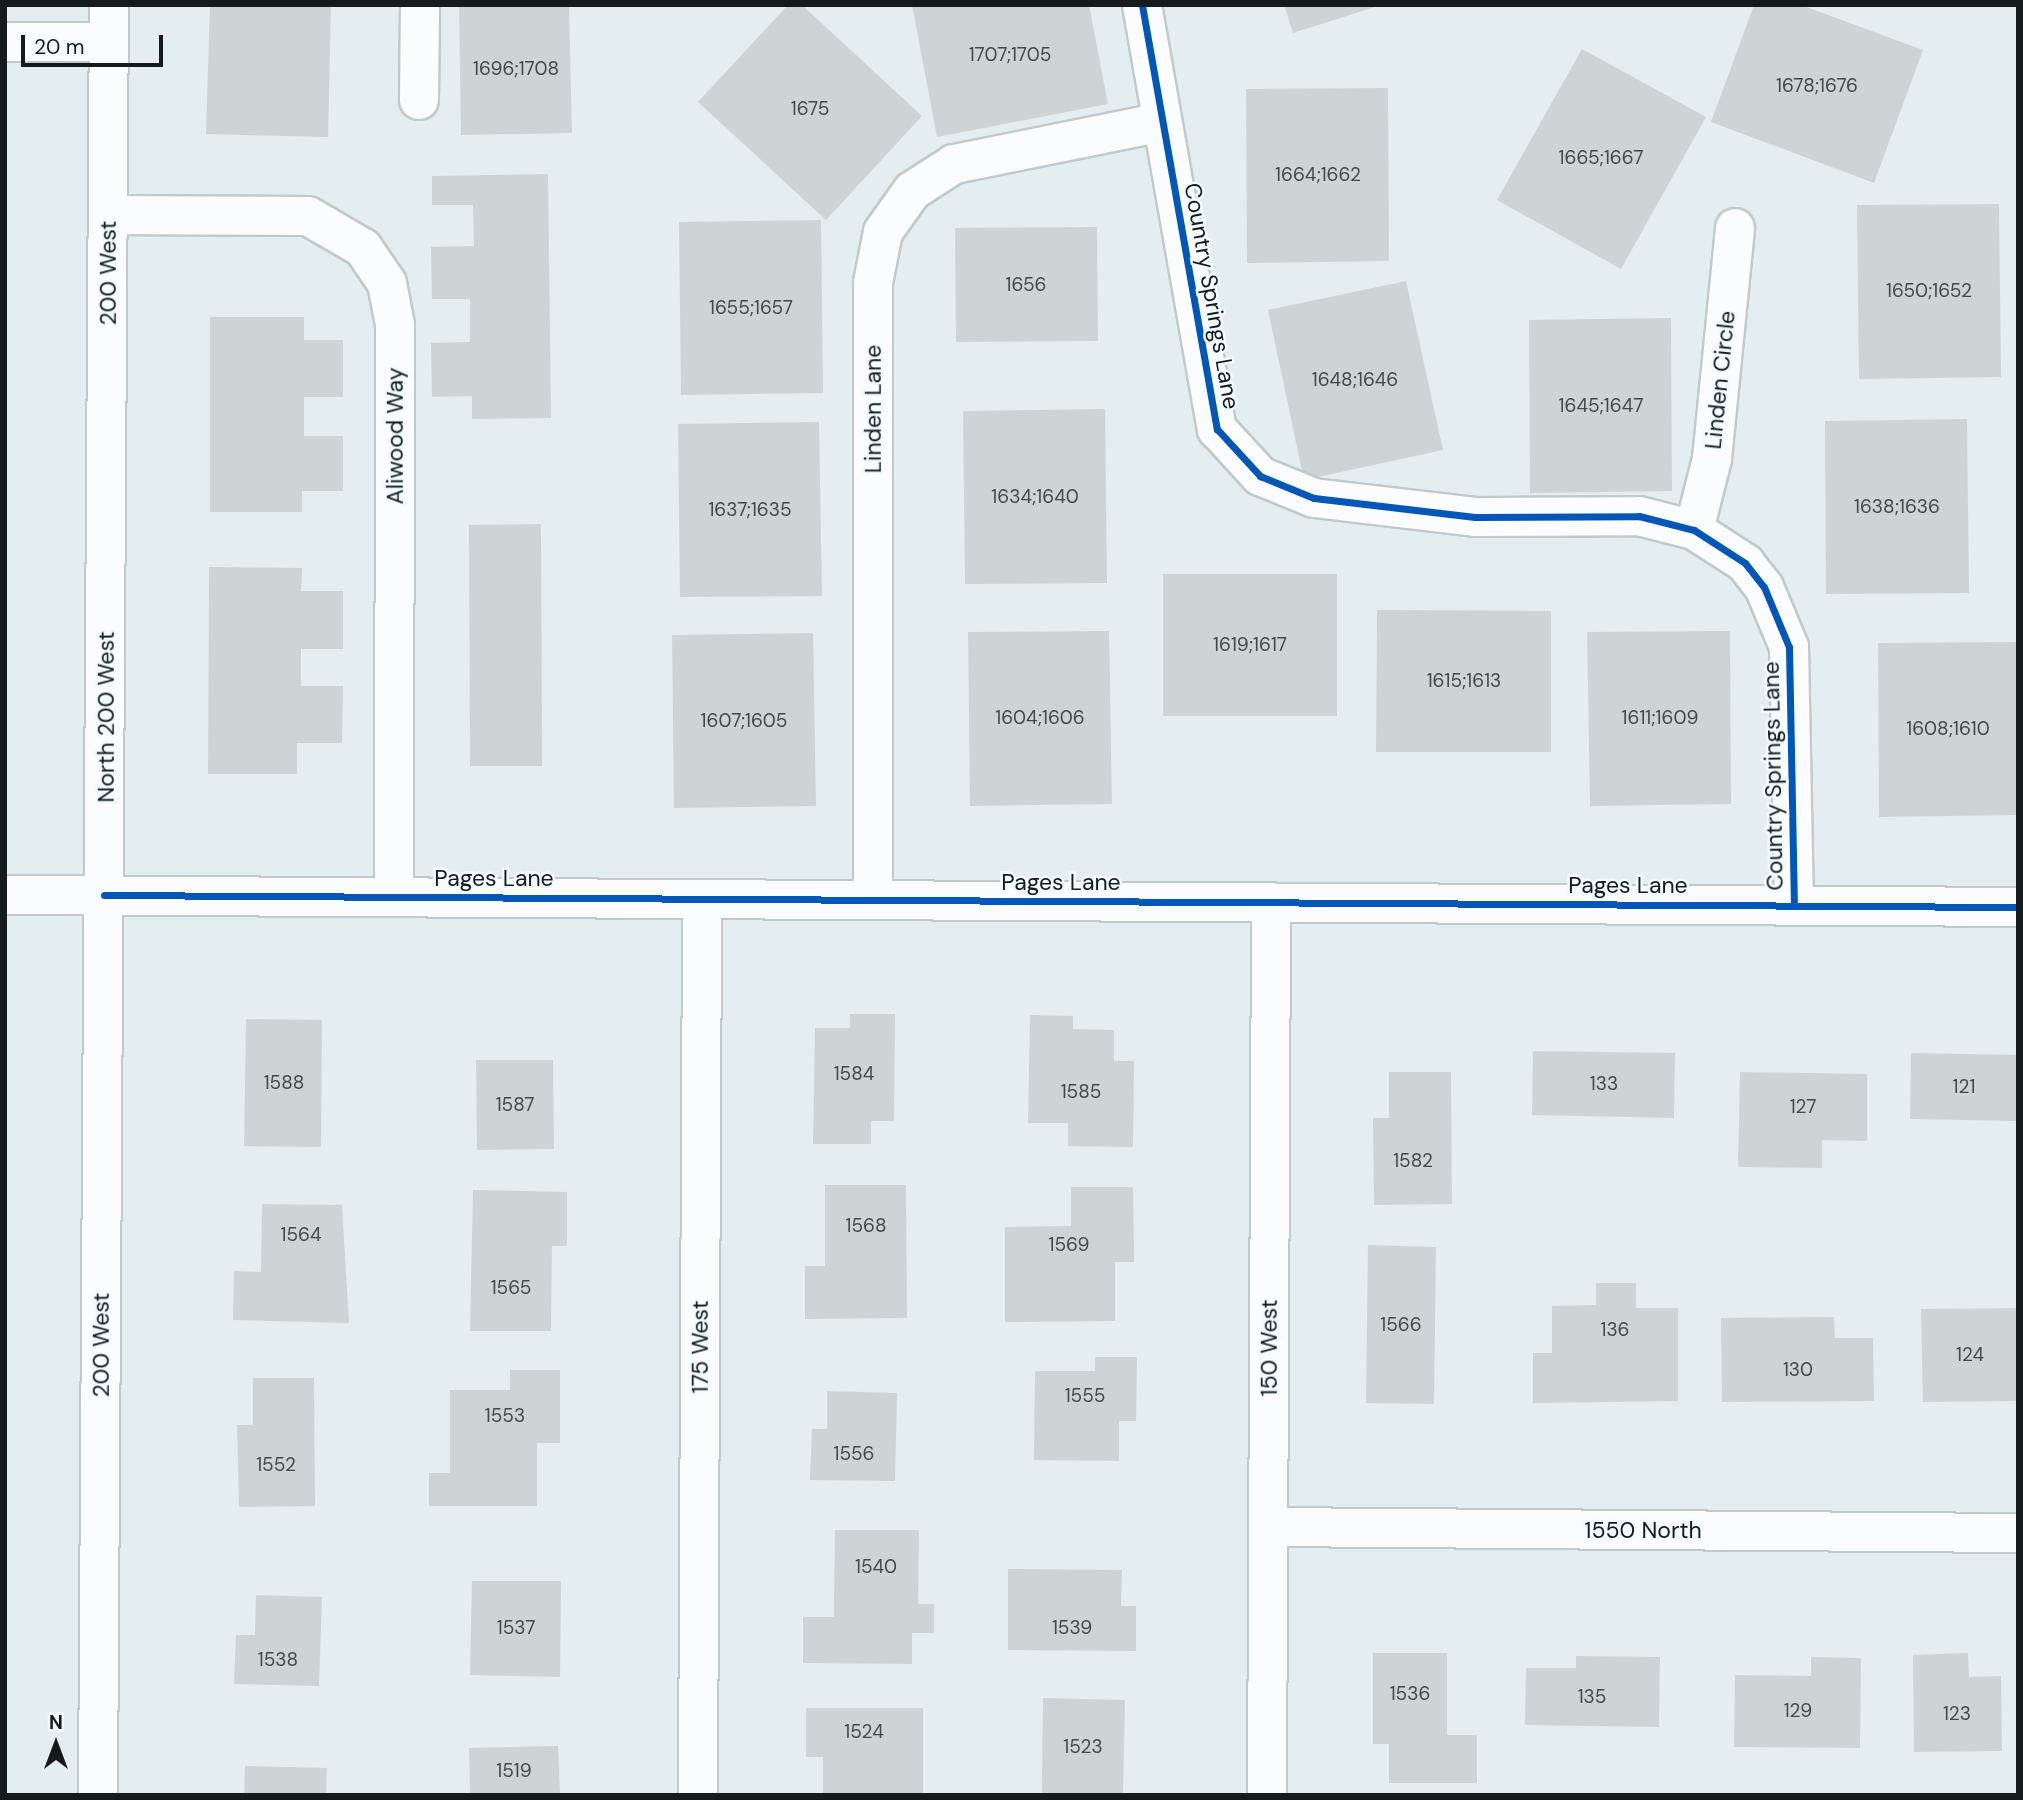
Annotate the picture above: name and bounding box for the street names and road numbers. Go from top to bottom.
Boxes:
street label: Country Springs Lane [1179,181,1245,411]
street label: 200 West [94,221,122,325]
street label: Linden Circle [1699,309,1741,451]
street label: Linden Lane [859,345,887,473]
street label: Aliwood Way [381,368,409,504]
street label: North 200 West [92,631,120,803]
street label: Country Springs Lane [1757,661,1789,891]
street label: Pages Lane [434,864,554,892]
street label: Pages Lane [1001,868,1121,896]
street label: Pages Lane [1568,871,1688,899]
street label: 200 West [87,1293,115,1397]
street label: 150 West [1255,1299,1283,1397]
street label: 175 West [686,1300,714,1394]
street label: 1550 North [1584,1516,1702,1544]

